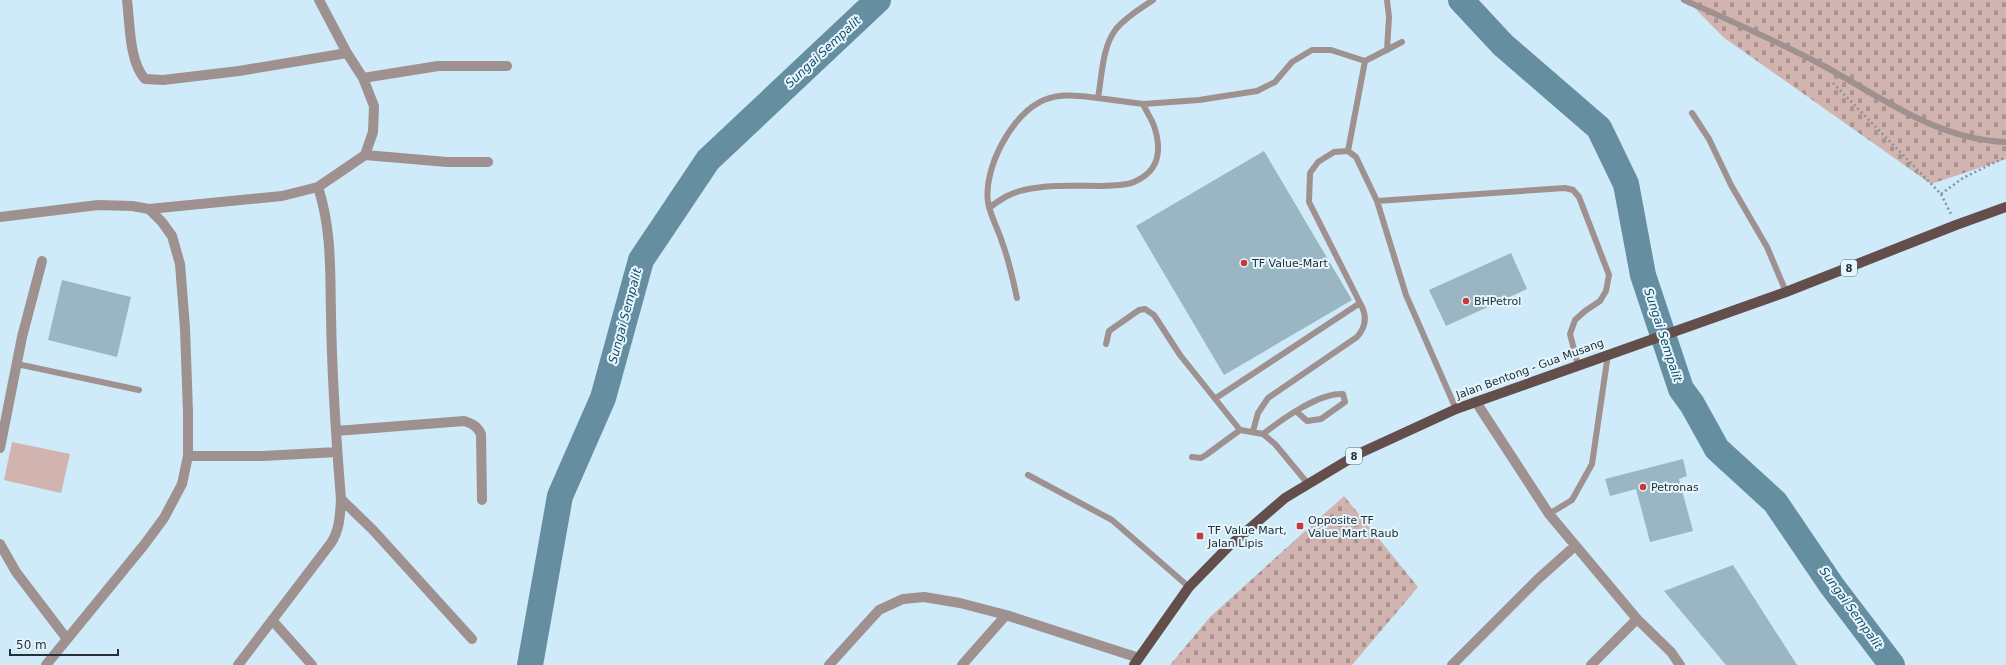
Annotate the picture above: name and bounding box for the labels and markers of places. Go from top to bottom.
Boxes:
place label: TF Value-Mart [1251,257,1328,270]
marker: TF Value-Mart [1239,258,1249,268]
place label: BHPetrol [1474,295,1521,308]
marker: BHPetrol [1461,296,1471,306]
place label: Petronas [1651,481,1699,494]
marker: Petronas [1638,482,1648,492]
place label: Opposite TF Value Mart Raub [1308,514,1398,540]
marker: Opposite TF Value Mart Raub [1295,521,1305,531]
place label: TF Value Mart, Jalan Lipis [1207,524,1287,550]
marker: TF Value Mart, Jalan Lipis [1195,531,1205,541]

